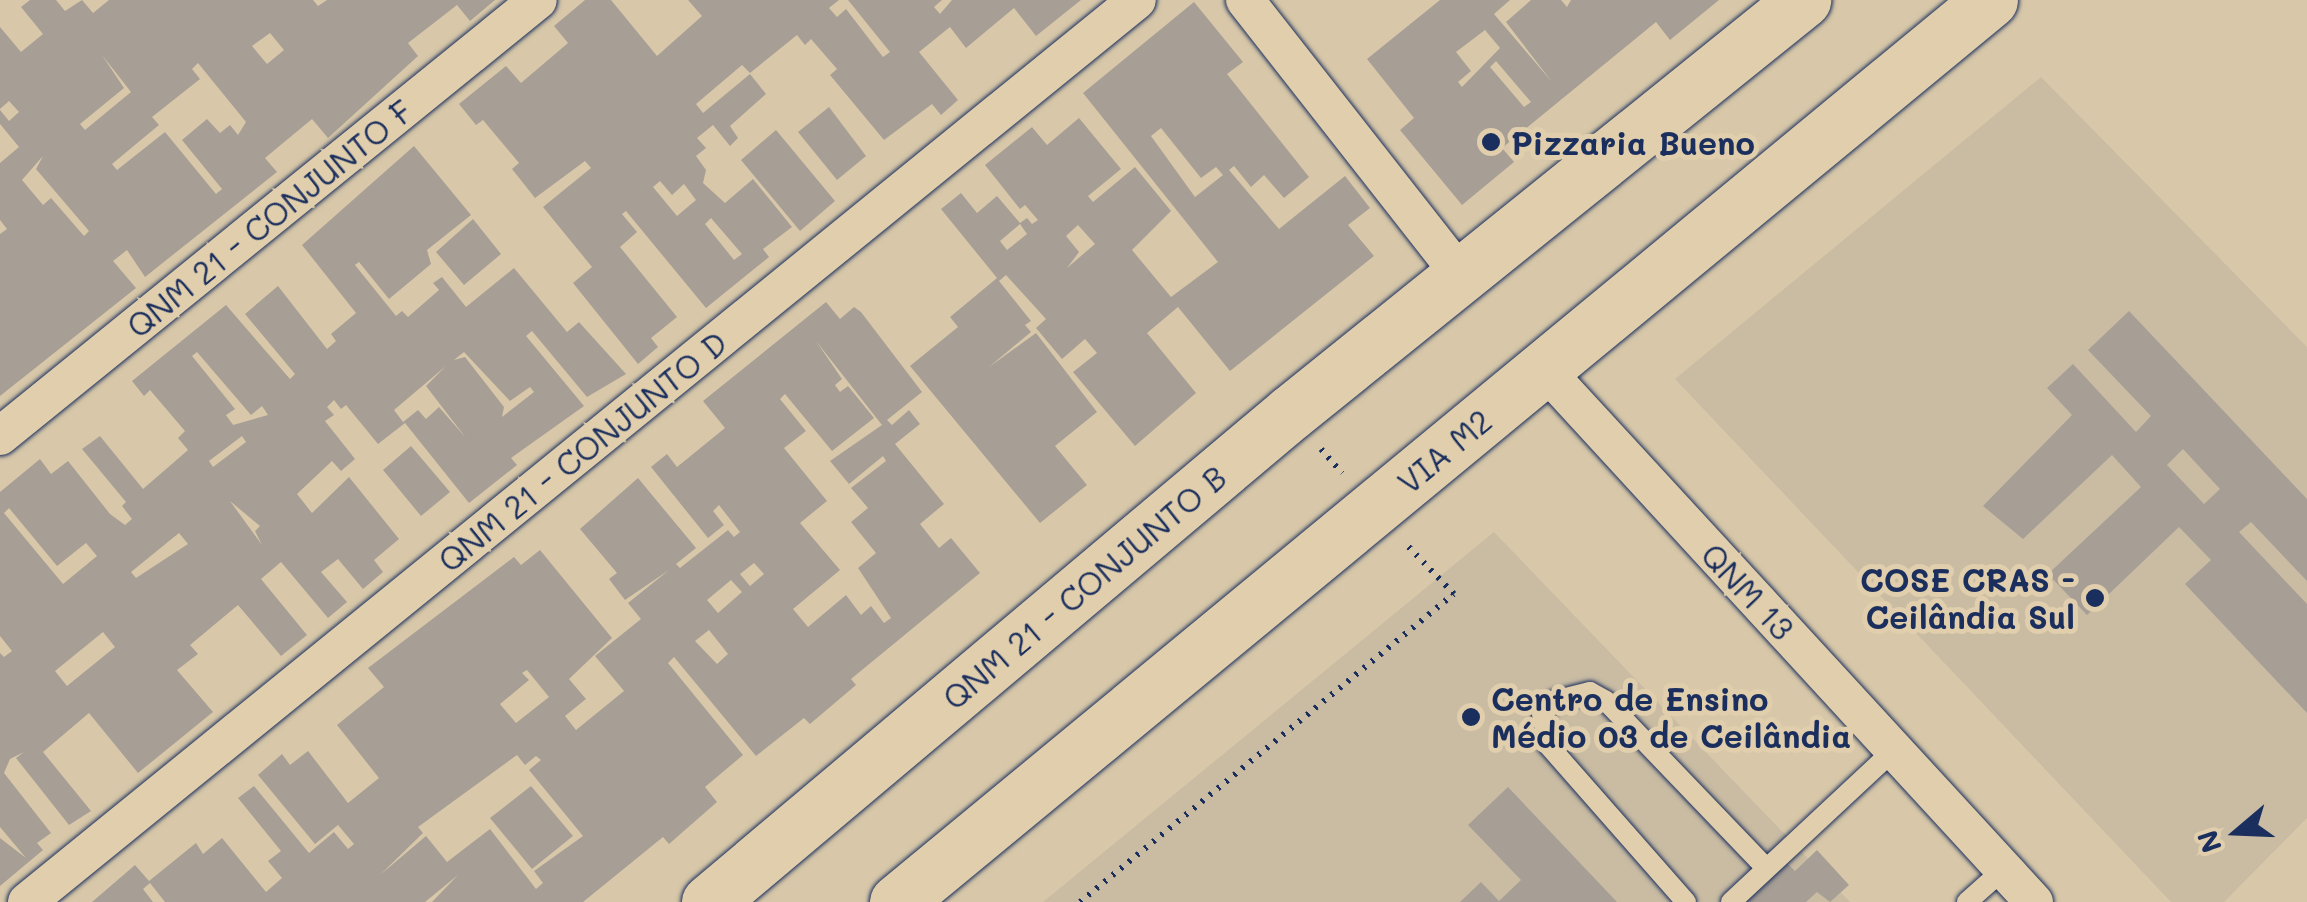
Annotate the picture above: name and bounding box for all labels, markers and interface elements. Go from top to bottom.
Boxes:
street label: QNM 21 - CONJUNTO F [119,91,419,345]
place label: Pizzaria Bueno [1511,123,1755,161]
marker: Pizzaria Bueno [1480,131,1502,153]
street label: QNM 21 - CONJUNTO D [430,323,734,579]
street label: VIA M2 [1389,401,1499,501]
street label: QNM 21 - CONJUNTO B [935,457,1233,717]
street label: QNM 13 [1694,535,1802,647]
place label: COSE CRAS - Ceilândia Sul [1860,561,2075,636]
marker: COSE CRAS - Ceilândia Sul [2084,587,2106,609]
place label: Centro de Ensino Médio 03 de Ceilândia [1491,680,1851,755]
marker: Centro de Ensino Médio 03 de Ceilândia [1460,706,1482,728]
north arrow [2187,782,2287,882]
text: N [2188,826,2229,858]

